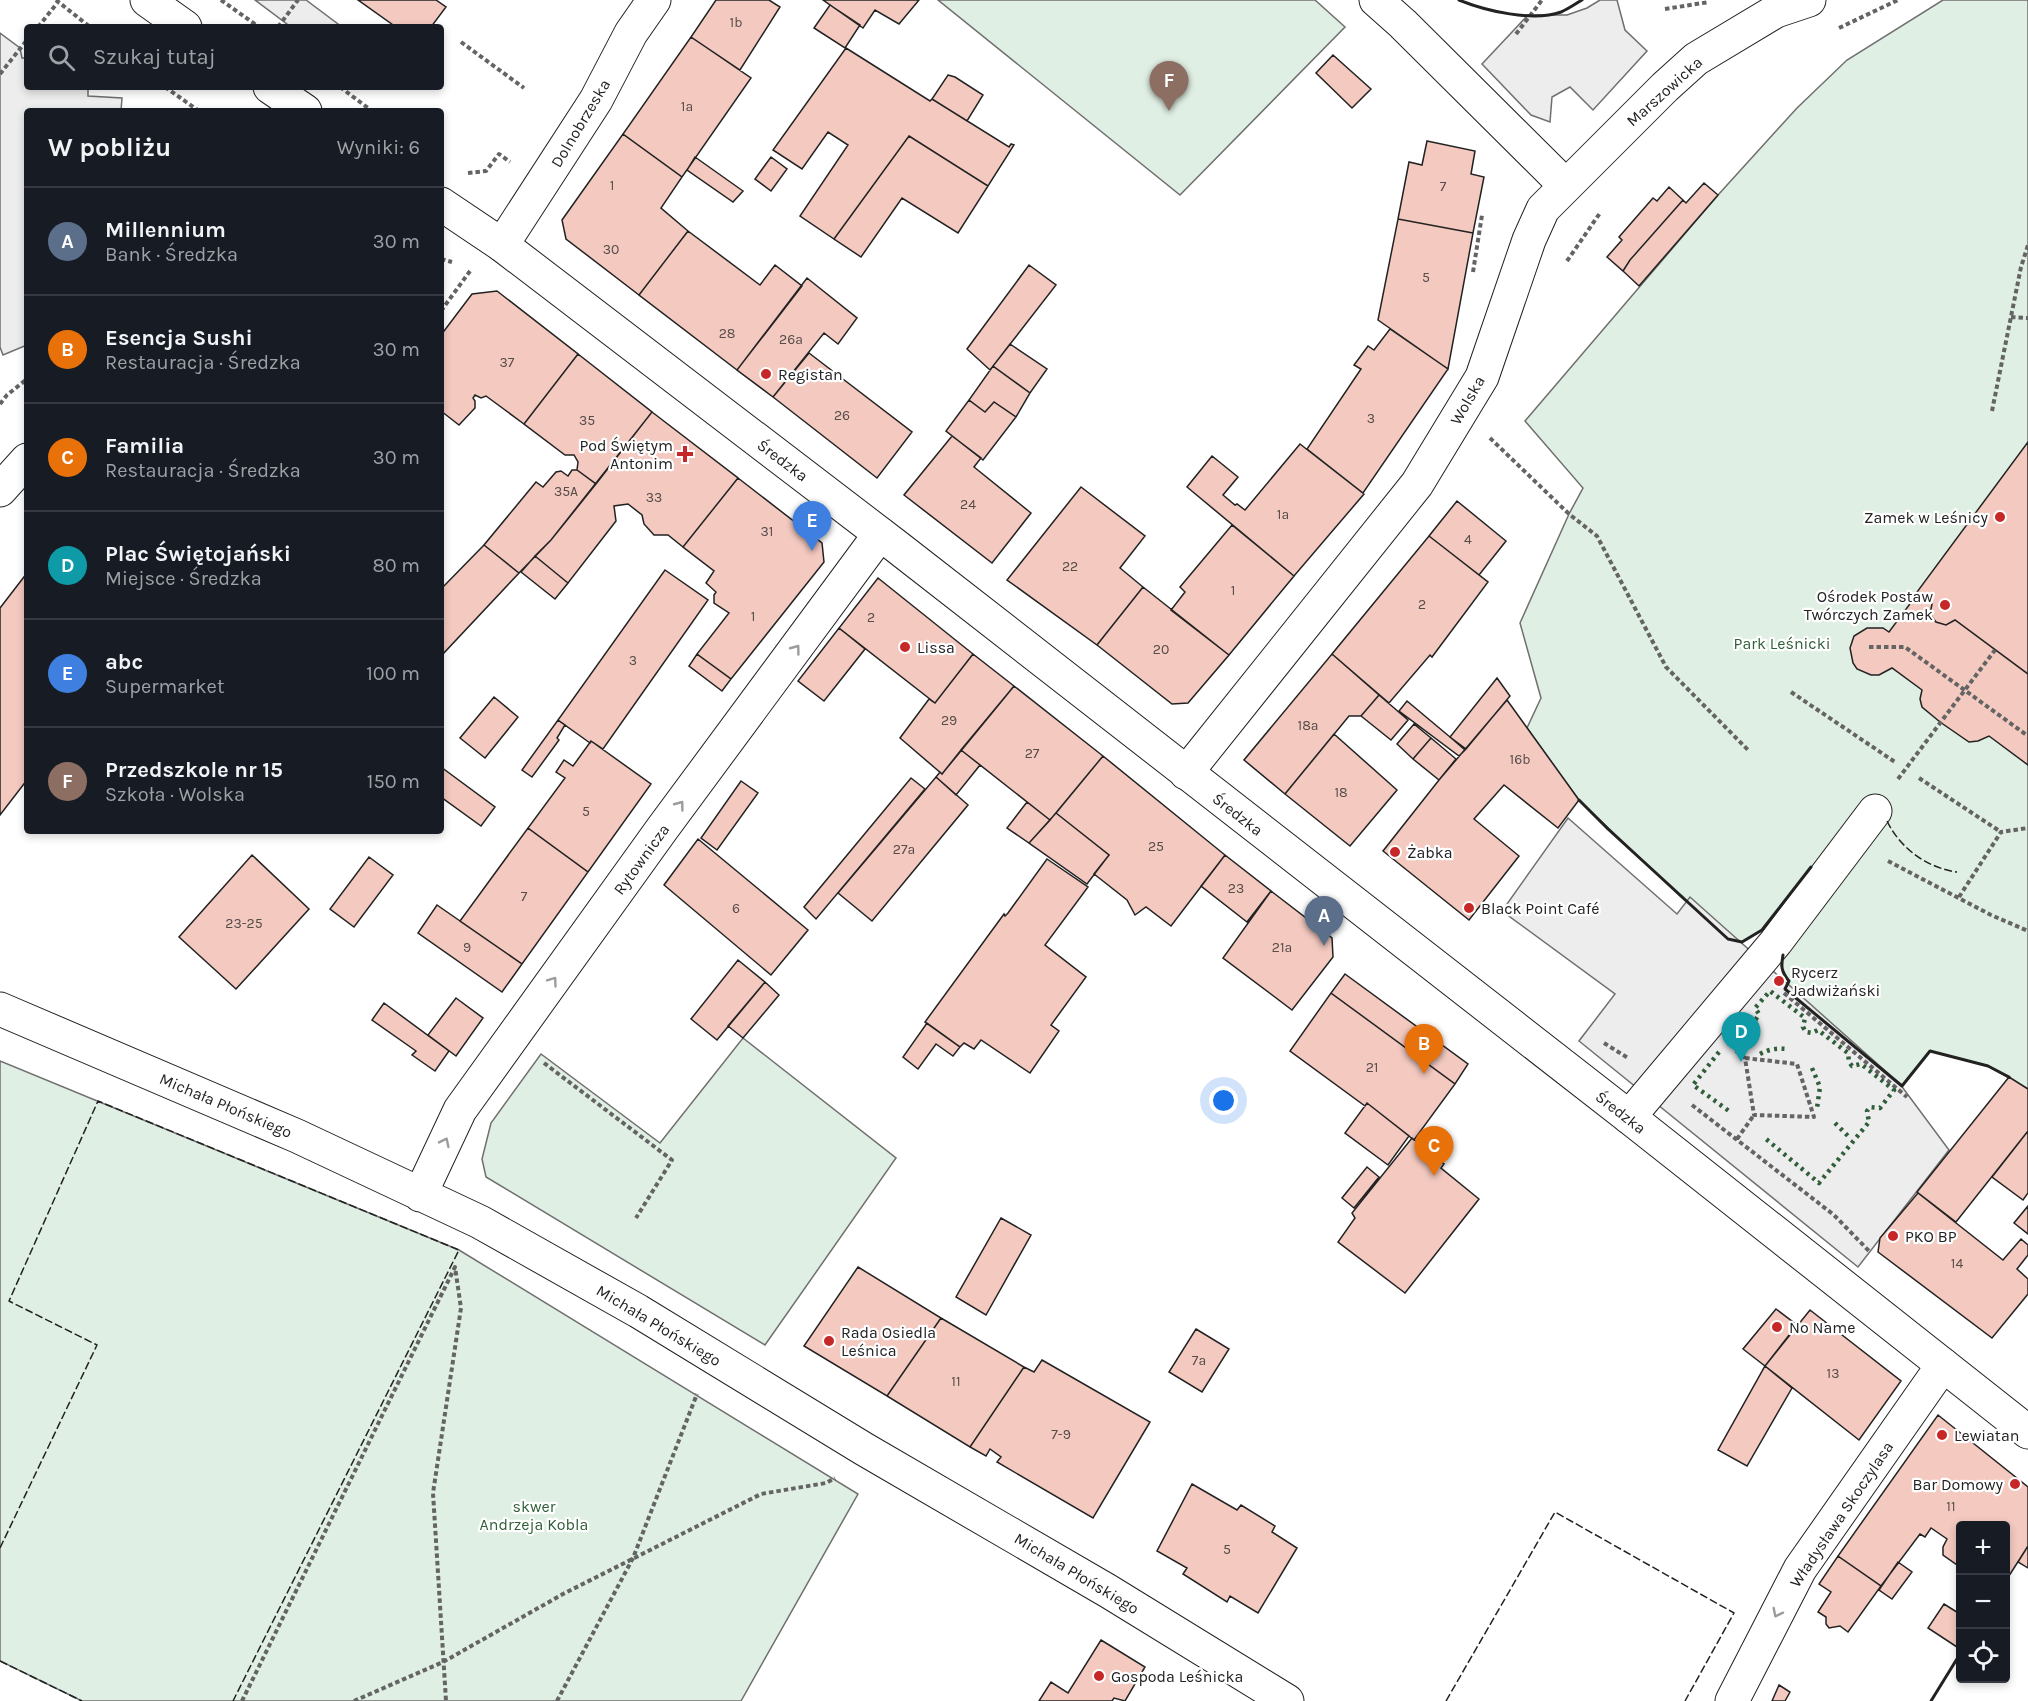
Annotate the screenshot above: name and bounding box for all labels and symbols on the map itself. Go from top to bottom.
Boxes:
house number: 1b [730,14,742,31]
street label: Marszowicka [1623,52,1706,130]
pin: F [1150,62,1188,111]
street label: Dolnobrzeska [547,76,614,171]
house number: 1a [681,98,693,115]
house number: 1 [610,177,614,194]
house number: 7 [1440,178,1447,195]
house number: 30 [603,241,619,258]
house number: 5 [1422,269,1430,286]
house number: 28 [719,325,735,342]
house number: 26a [779,331,803,348]
house number: 37 [500,354,515,371]
place label: Registan [778,365,843,384]
marker: Registan [759,367,773,381]
street label: Wolska [1446,372,1489,428]
house number: 26 [834,407,850,424]
house number: 3 [1367,410,1375,427]
house number: 35 [579,412,595,429]
street label: Średzka [754,435,812,486]
place label: Pod Świętym Antonim [579,436,673,473]
marker: Pod Świętym Antonim [678,447,692,461]
house number: 35A [554,483,578,500]
house number: 33 [646,489,662,506]
house number: 24 [960,496,976,513]
pin: E [792,502,832,551]
house number: 1a [1277,506,1289,523]
place label: Zamek w Leśnicy [1864,508,1989,527]
marker: Zamek w Leśnicy [1993,510,2007,524]
house number: 31 [761,523,773,540]
house number: 4 [1464,531,1472,548]
house number: 22 [1062,558,1078,575]
house number: 1 [1231,582,1235,599]
place label: Ośrodek Postaw Twórczych Zamek [1804,587,1933,624]
house number: 2 [1418,596,1426,613]
marker: Ośrodek Postaw Twórczych Zamek [1938,598,1952,612]
house number: 1 [751,608,755,625]
house number: 2 [867,609,875,626]
park label: Park Leśnicki [1734,634,1830,653]
place label: Lissa [917,638,955,657]
marker: Lissa [898,640,912,654]
house number: 20 [1153,641,1169,658]
one-way arrow [789,644,800,655]
house number: 3 [629,652,637,669]
house number: 29 [941,712,957,729]
house number: 18a [1298,717,1318,734]
house number: 27 [1025,745,1040,762]
house number: 16b [1510,751,1530,768]
house number: 18 [1334,784,1348,801]
street label: Średzka [1209,789,1267,840]
one-way arrow [672,801,683,812]
house number: 5 [582,803,590,820]
street label: Rytownicza [609,820,673,898]
house number: 25 [1148,838,1164,855]
house number: 27a [893,841,915,858]
place label: Żabka [1407,843,1453,862]
marker: Żabka [1388,845,1402,859]
house number: 23 [1228,880,1244,897]
house number: 7 [521,888,528,905]
pin: A [1304,896,1344,946]
place label: Black Point Café [1481,899,1599,918]
house number: 6 [732,900,740,917]
marker: Black Point Café [1462,901,1476,915]
house number: 23-25 [225,915,263,932]
house number: 9 [463,939,471,956]
house number: 21a [1272,939,1292,956]
place label: Rycerz Jadwiżański [1791,963,1880,1000]
marker: Rycerz Jadwiżański [1772,974,1786,988]
one-way arrow [546,976,557,987]
pin: D [1722,1012,1760,1062]
pin: B [1404,1024,1444,1074]
house number: 21 [1366,1059,1378,1076]
street label: Michała Płońskiego [157,1069,295,1142]
your location [1209,1086,1238,1115]
street label: Średzka [1592,1087,1650,1138]
pin: C [1414,1126,1454,1176]
one-way arrow [437,1137,449,1148]
place label: PKO BP [1905,1227,1957,1246]
marker: PKO BP [1886,1229,1900,1243]
house number: 14 [1951,1255,1963,1272]
street label: Michała Płońskiego [593,1281,725,1370]
place label: No Name [1789,1318,1855,1337]
marker: No Name [1770,1320,1784,1334]
place label: Rada Osiedla Leśnica [841,1323,936,1360]
marker: Rada Osiedla Leśnica [822,1334,836,1348]
house number: 7a [1192,1352,1206,1369]
house number: 13 [1827,1365,1839,1382]
house number: 11 [951,1373,961,1390]
house number: 7-9 [1051,1426,1071,1443]
place label: Lewiatan [1954,1426,2019,1445]
marker: Lewiatan [1935,1428,1949,1442]
street label: Władysława Skoczylasa [1786,1438,1897,1591]
place label: Bar Domowy [1913,1475,2004,1494]
marker: Bar Domowy [2008,1477,2022,1491]
park label: skwer Andrzeja Kobla [480,1497,588,1534]
house number: 11 [1946,1498,1956,1515]
street label: Michała Płońskiego [1011,1529,1143,1618]
house number: 5 [1223,1541,1231,1558]
one-way arrow [1773,1607,1784,1618]
place label: Gospoda Leśnicka [1111,1667,1243,1686]
marker: Gospoda Leśnicka [1092,1669,1106,1683]

